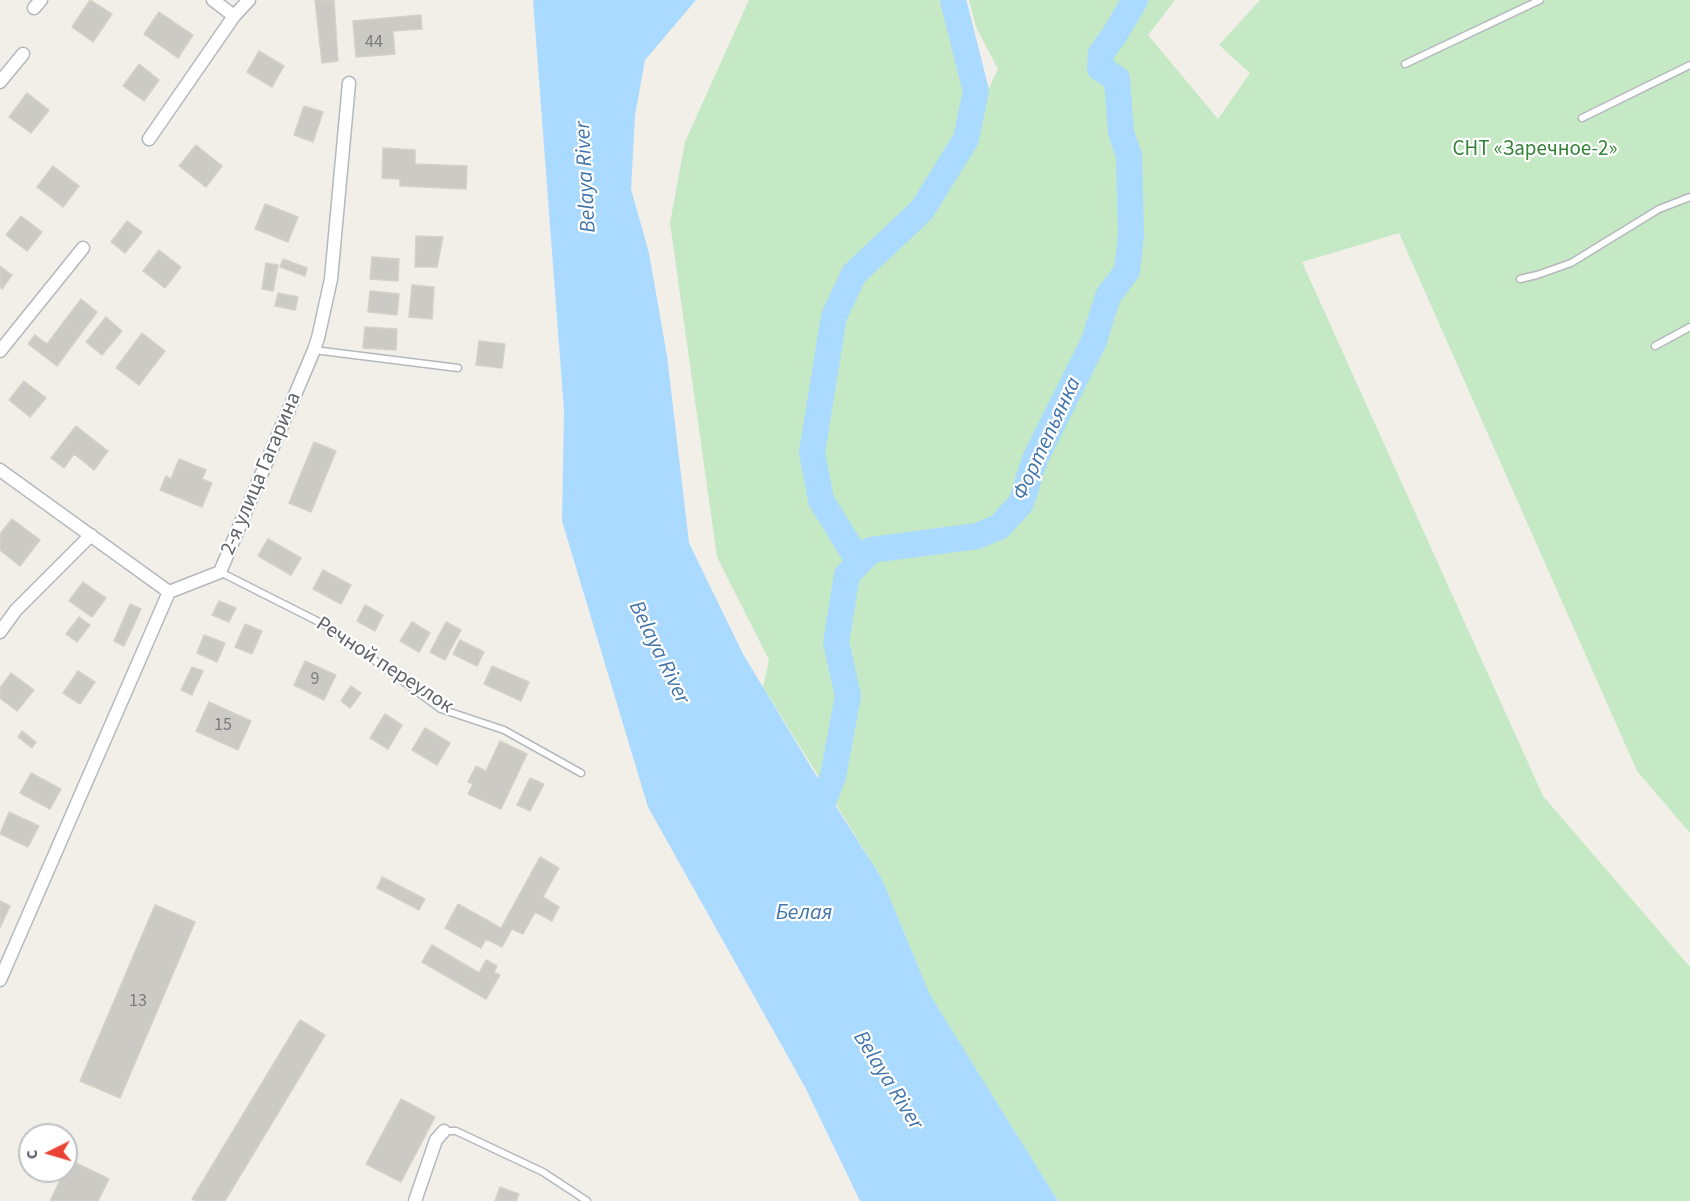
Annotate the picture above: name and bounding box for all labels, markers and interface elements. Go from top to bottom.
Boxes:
house number: 44 [365,32,383,54]
water label: Belaya River [571,121,603,233]
park label: СНТ «Заречное-2» [1453,137,1617,163]
water label: Фортепьянка [1008,373,1088,505]
street label: 2-я улица Гагарина [216,389,308,559]
water label: Belaya River [622,597,694,709]
street label: Речной переулок [311,612,457,720]
house number: 9 [311,669,319,691]
house number: 15 [214,715,232,737]
water label: Белая [776,901,832,927]
house number: 13 [129,991,147,1013]
water label: Belaya River [846,1027,928,1135]
north arrow [18,1123,78,1183]
text: С [21,1149,43,1160]

